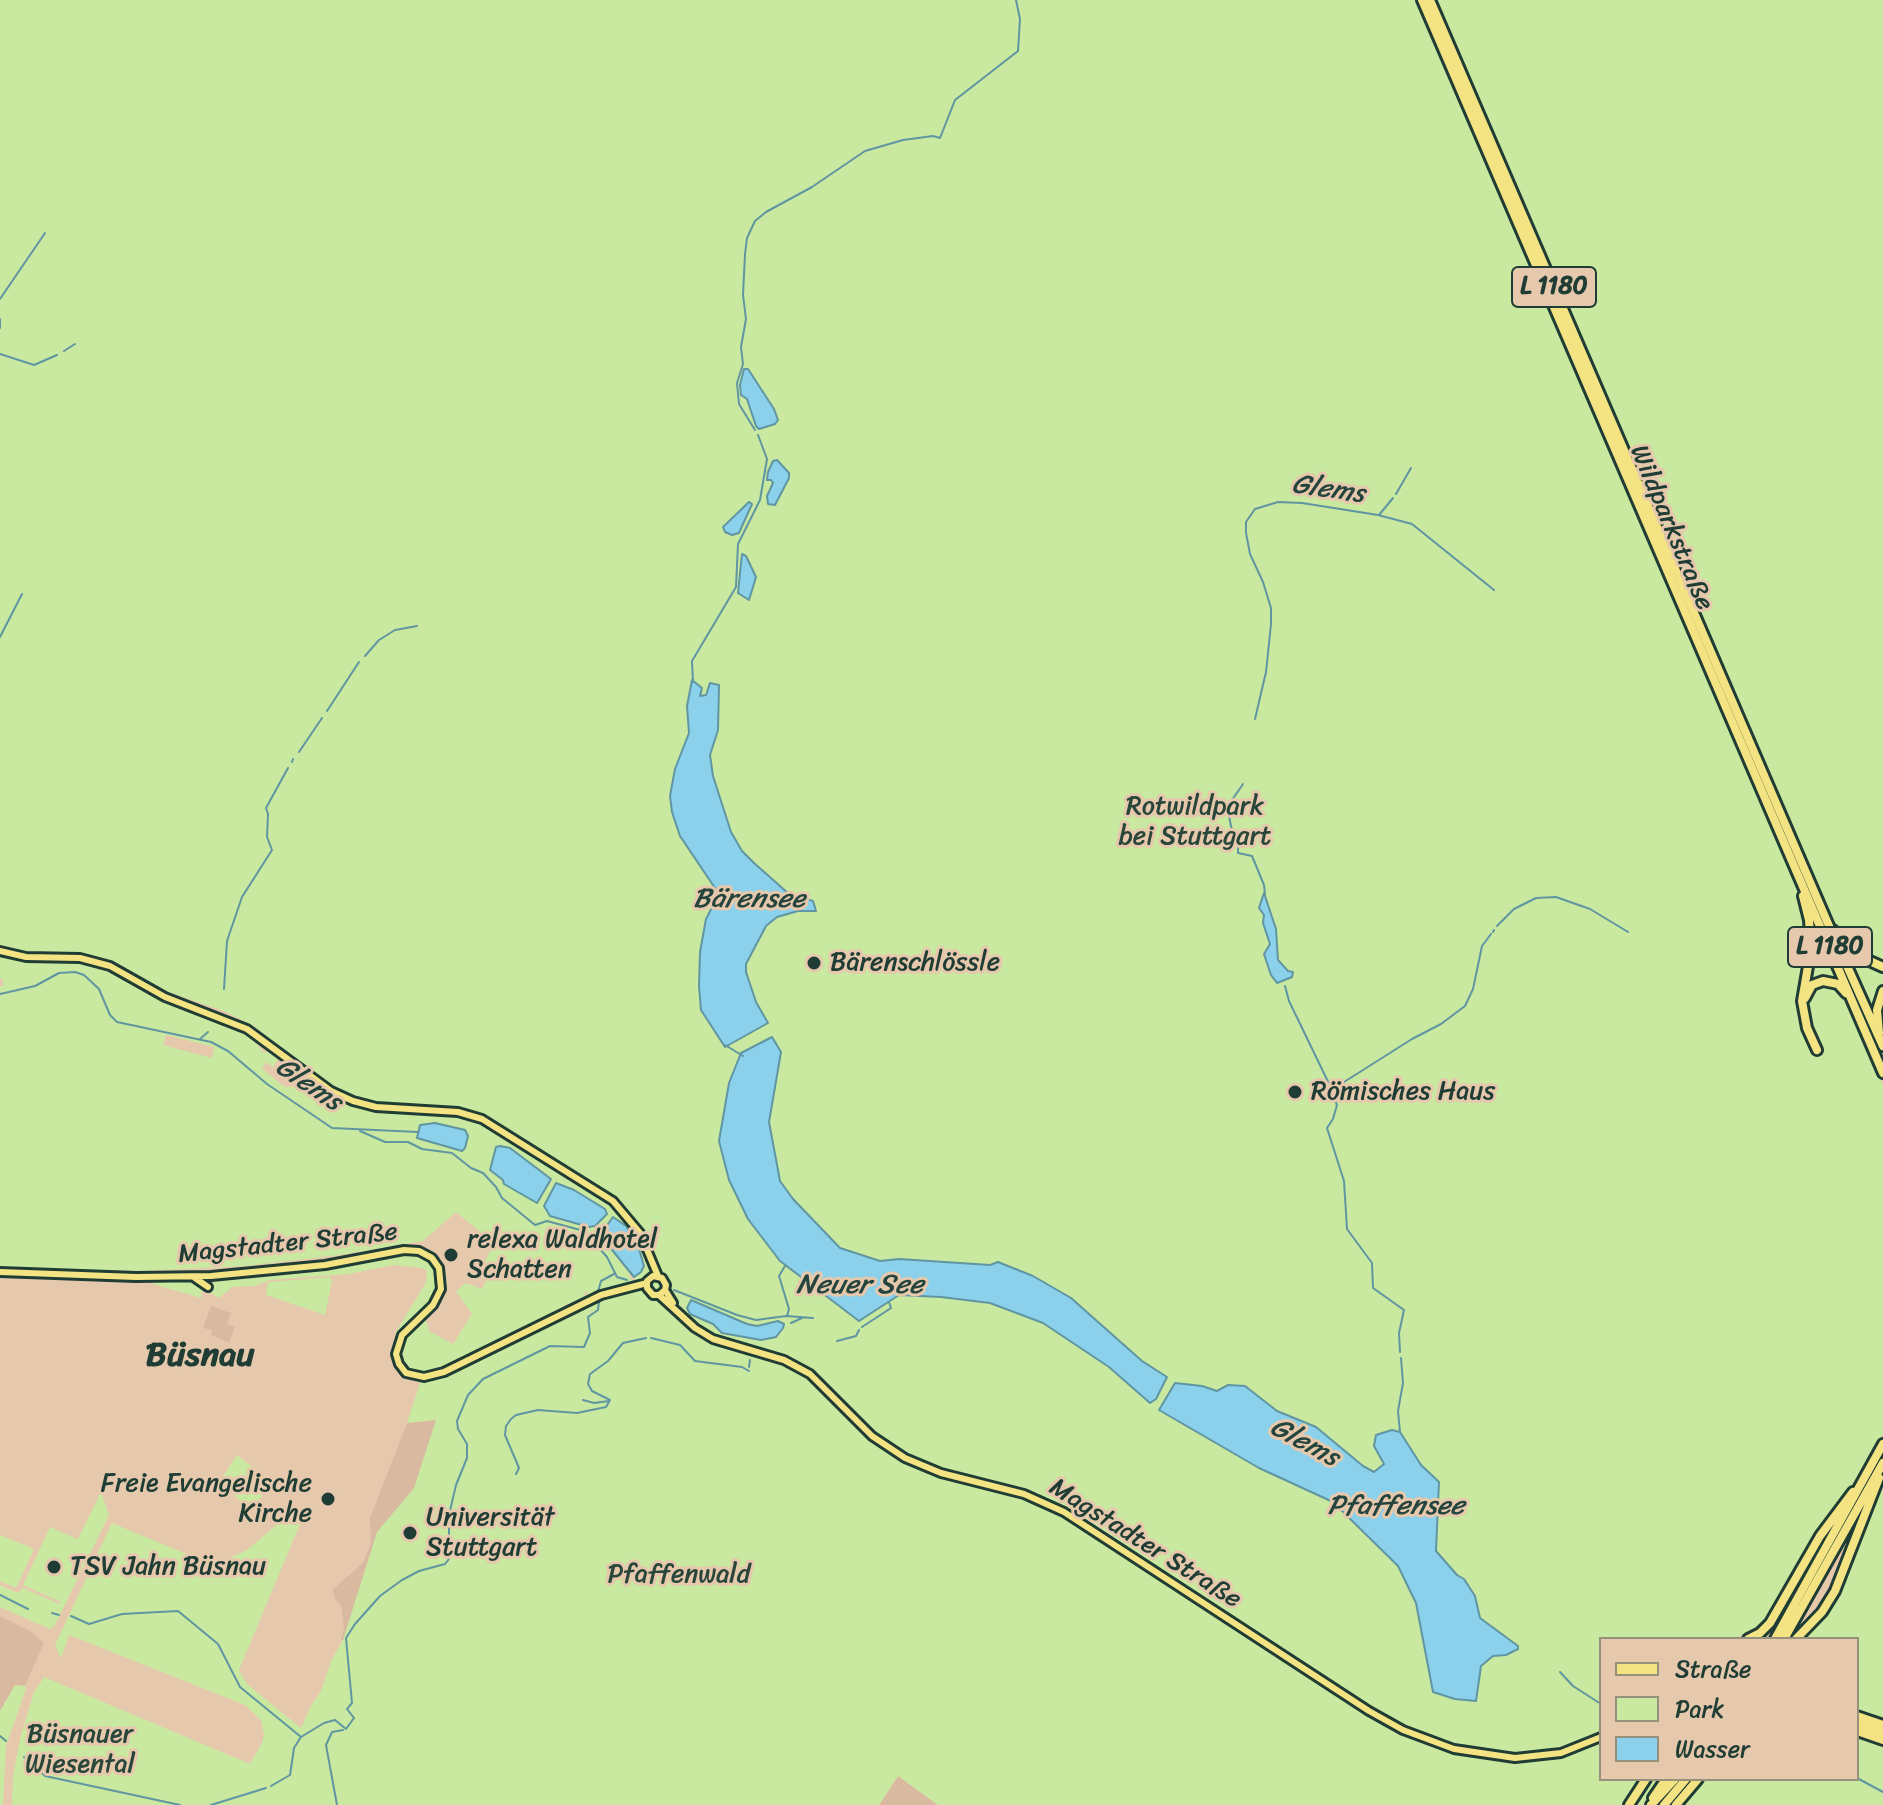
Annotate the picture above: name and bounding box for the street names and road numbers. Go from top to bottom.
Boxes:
road number: L 1180 [1512,267,1596,307]
street label: Wildparkstraße [1622,441,1720,615]
road number: L 1180 [1788,927,1872,967]
street label: Magstadter Straße [177,1217,399,1271]
street label: Magstadter Straße [1043,1472,1247,1616]

